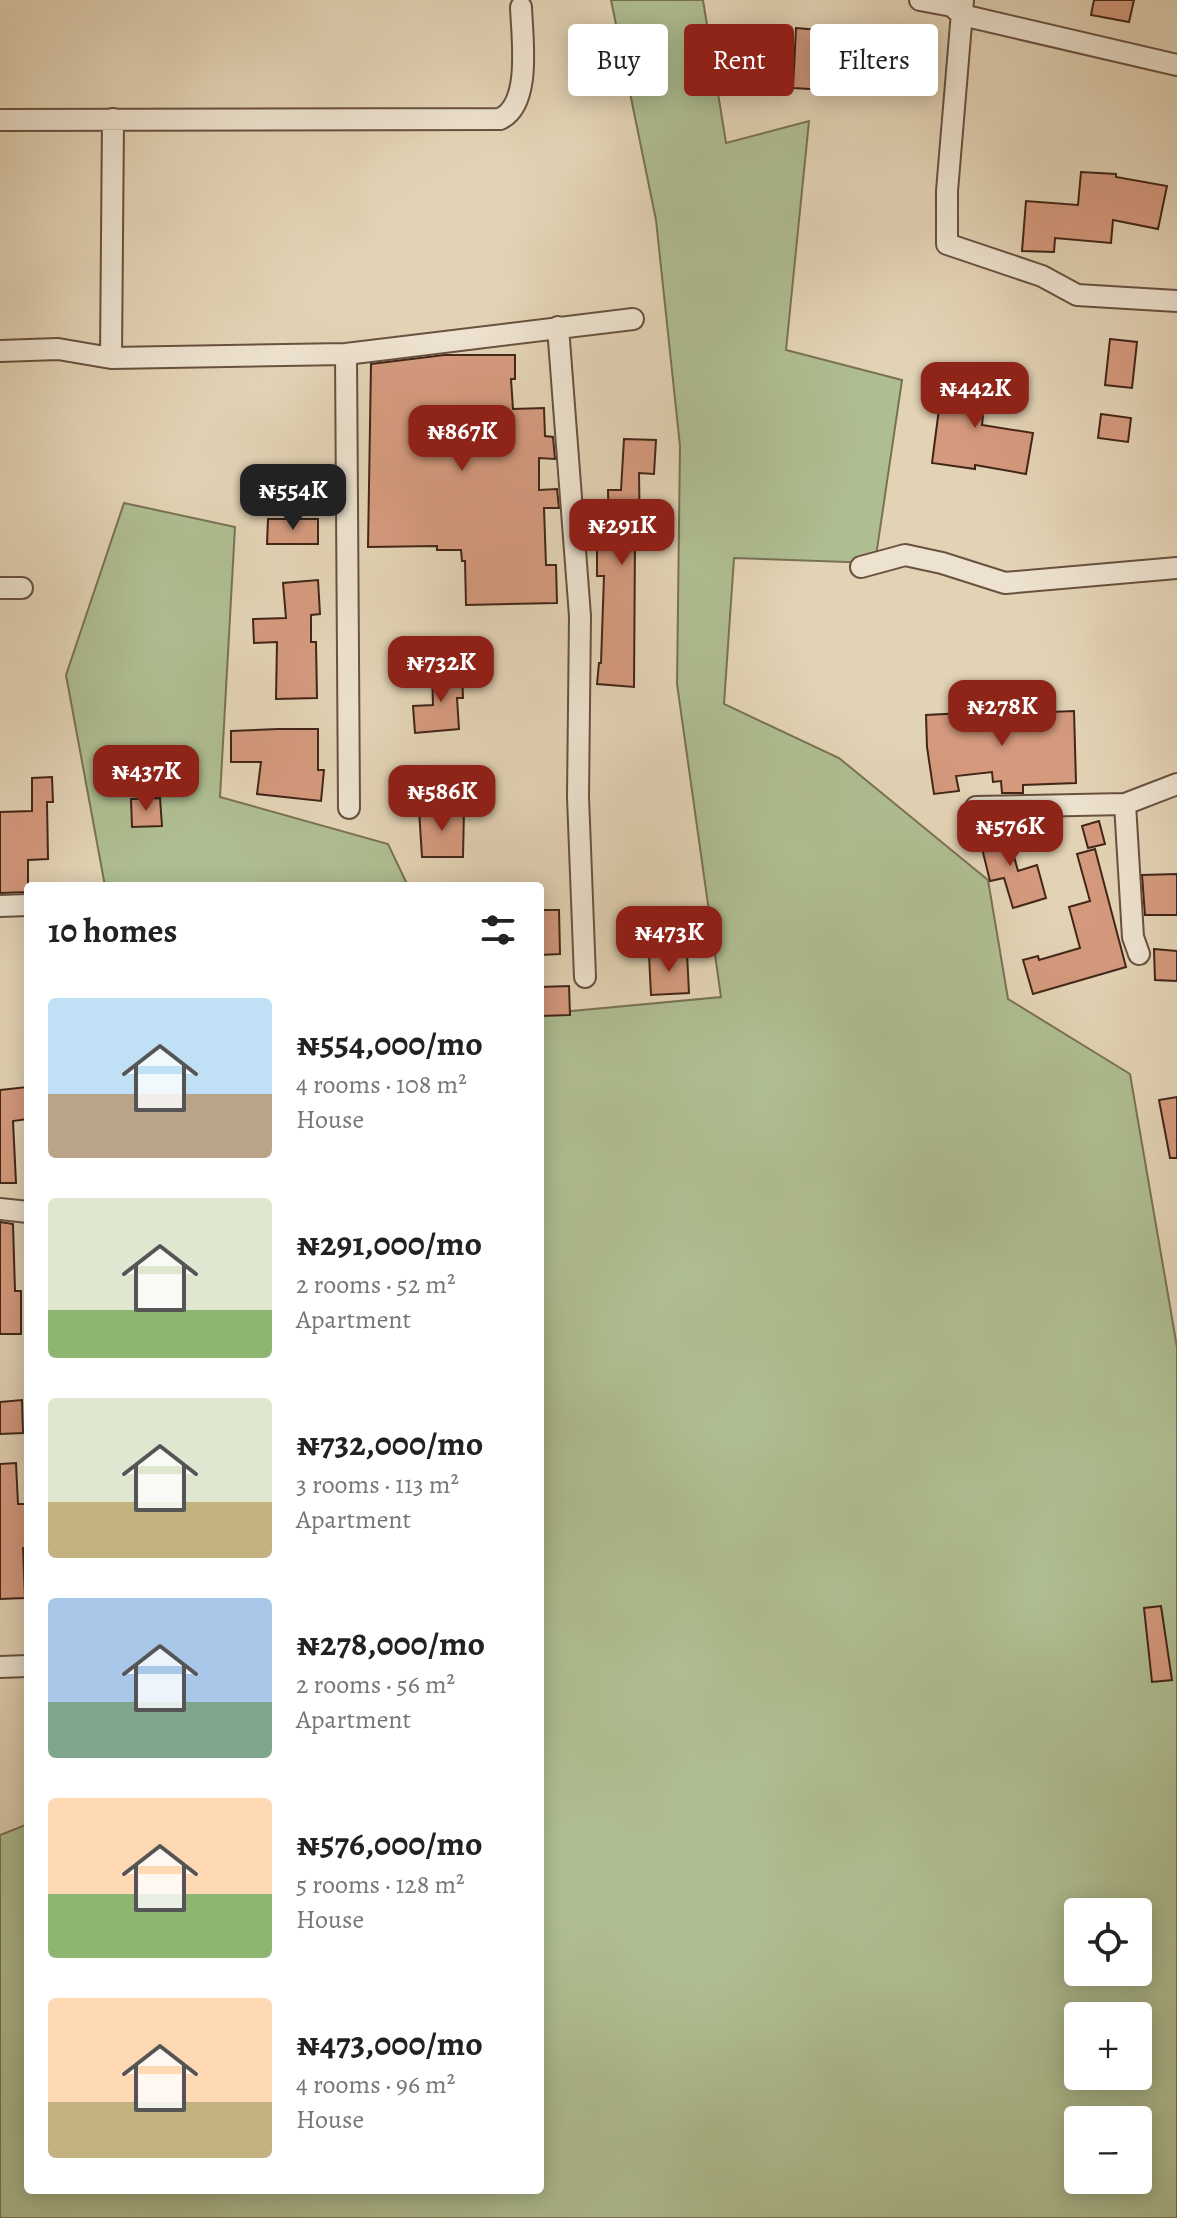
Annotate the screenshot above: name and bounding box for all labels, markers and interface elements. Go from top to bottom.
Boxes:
chip: Buy [568,24,668,96]
chip: Rent [684,24,794,96]
chip: Filters [810,24,938,96]
pin: ₦442K [919,362,1031,430]
text: ₦442K [939,370,1011,405]
pin: ₦867K [406,405,518,473]
text: ₦867K [426,413,498,448]
pin: ₦554K [237,464,349,532]
text: ₦554K [258,472,328,507]
pin: ₦291K [566,499,678,567]
text: ₦291K [587,507,657,542]
pin: ₦732K [385,636,497,704]
text: ₦732K [406,644,476,679]
pin: ₦278K [946,680,1058,748]
text: ₦278K [966,688,1038,723]
pin: ₦437K [90,745,202,813]
text: ₦437K [111,753,181,788]
pin: ₦586K [386,765,498,833]
text: ₦586K [406,773,478,808]
pin: ₦576K [954,800,1066,868]
text: ₦576K [975,808,1045,843]
pin: ₦473K [613,906,725,974]
text: 10 homes [48,907,177,954]
icon: filters [476,908,520,952]
text: ₦473K [634,914,704,949]
text: ₦554,000/mo [296,1020,483,1067]
icon: home [112,1030,208,1126]
text: 4 rooms · 108 m² [296,1067,467,1102]
text: House [296,1102,364,1137]
text: ₦291,000/mo [296,1220,482,1267]
icon: home [112,1230,208,1326]
text: 2 rooms · 52 m² [296,1267,455,1302]
text: Apartment [296,1302,411,1337]
text: ₦732,000/mo [296,1420,483,1467]
icon: home [112,1430,208,1526]
text: 3 rooms · 113 m² [296,1467,459,1502]
text: Apartment [296,1502,411,1537]
text: ₦278,000/mo [296,1620,485,1667]
icon: home [112,1630,208,1726]
text: 2 rooms · 56 m² [296,1667,455,1702]
text: Apartment [296,1702,411,1737]
text: ₦576,000/mo [296,1820,483,1867]
icon: home [112,1830,208,1926]
text: 5 rooms · 128 m² [296,1867,465,1902]
map controls [1064,1898,1152,2194]
button: locate [1064,1898,1152,1986]
text: House [296,1902,364,1937]
button: + [1064,2002,1152,2090]
text: ₦473,000/mo [296,2020,483,2067]
icon: home [112,2030,208,2126]
text: 4 rooms · 96 m² [296,2067,455,2102]
text: House [296,2102,364,2137]
button: − [1064,2106,1152,2194]

